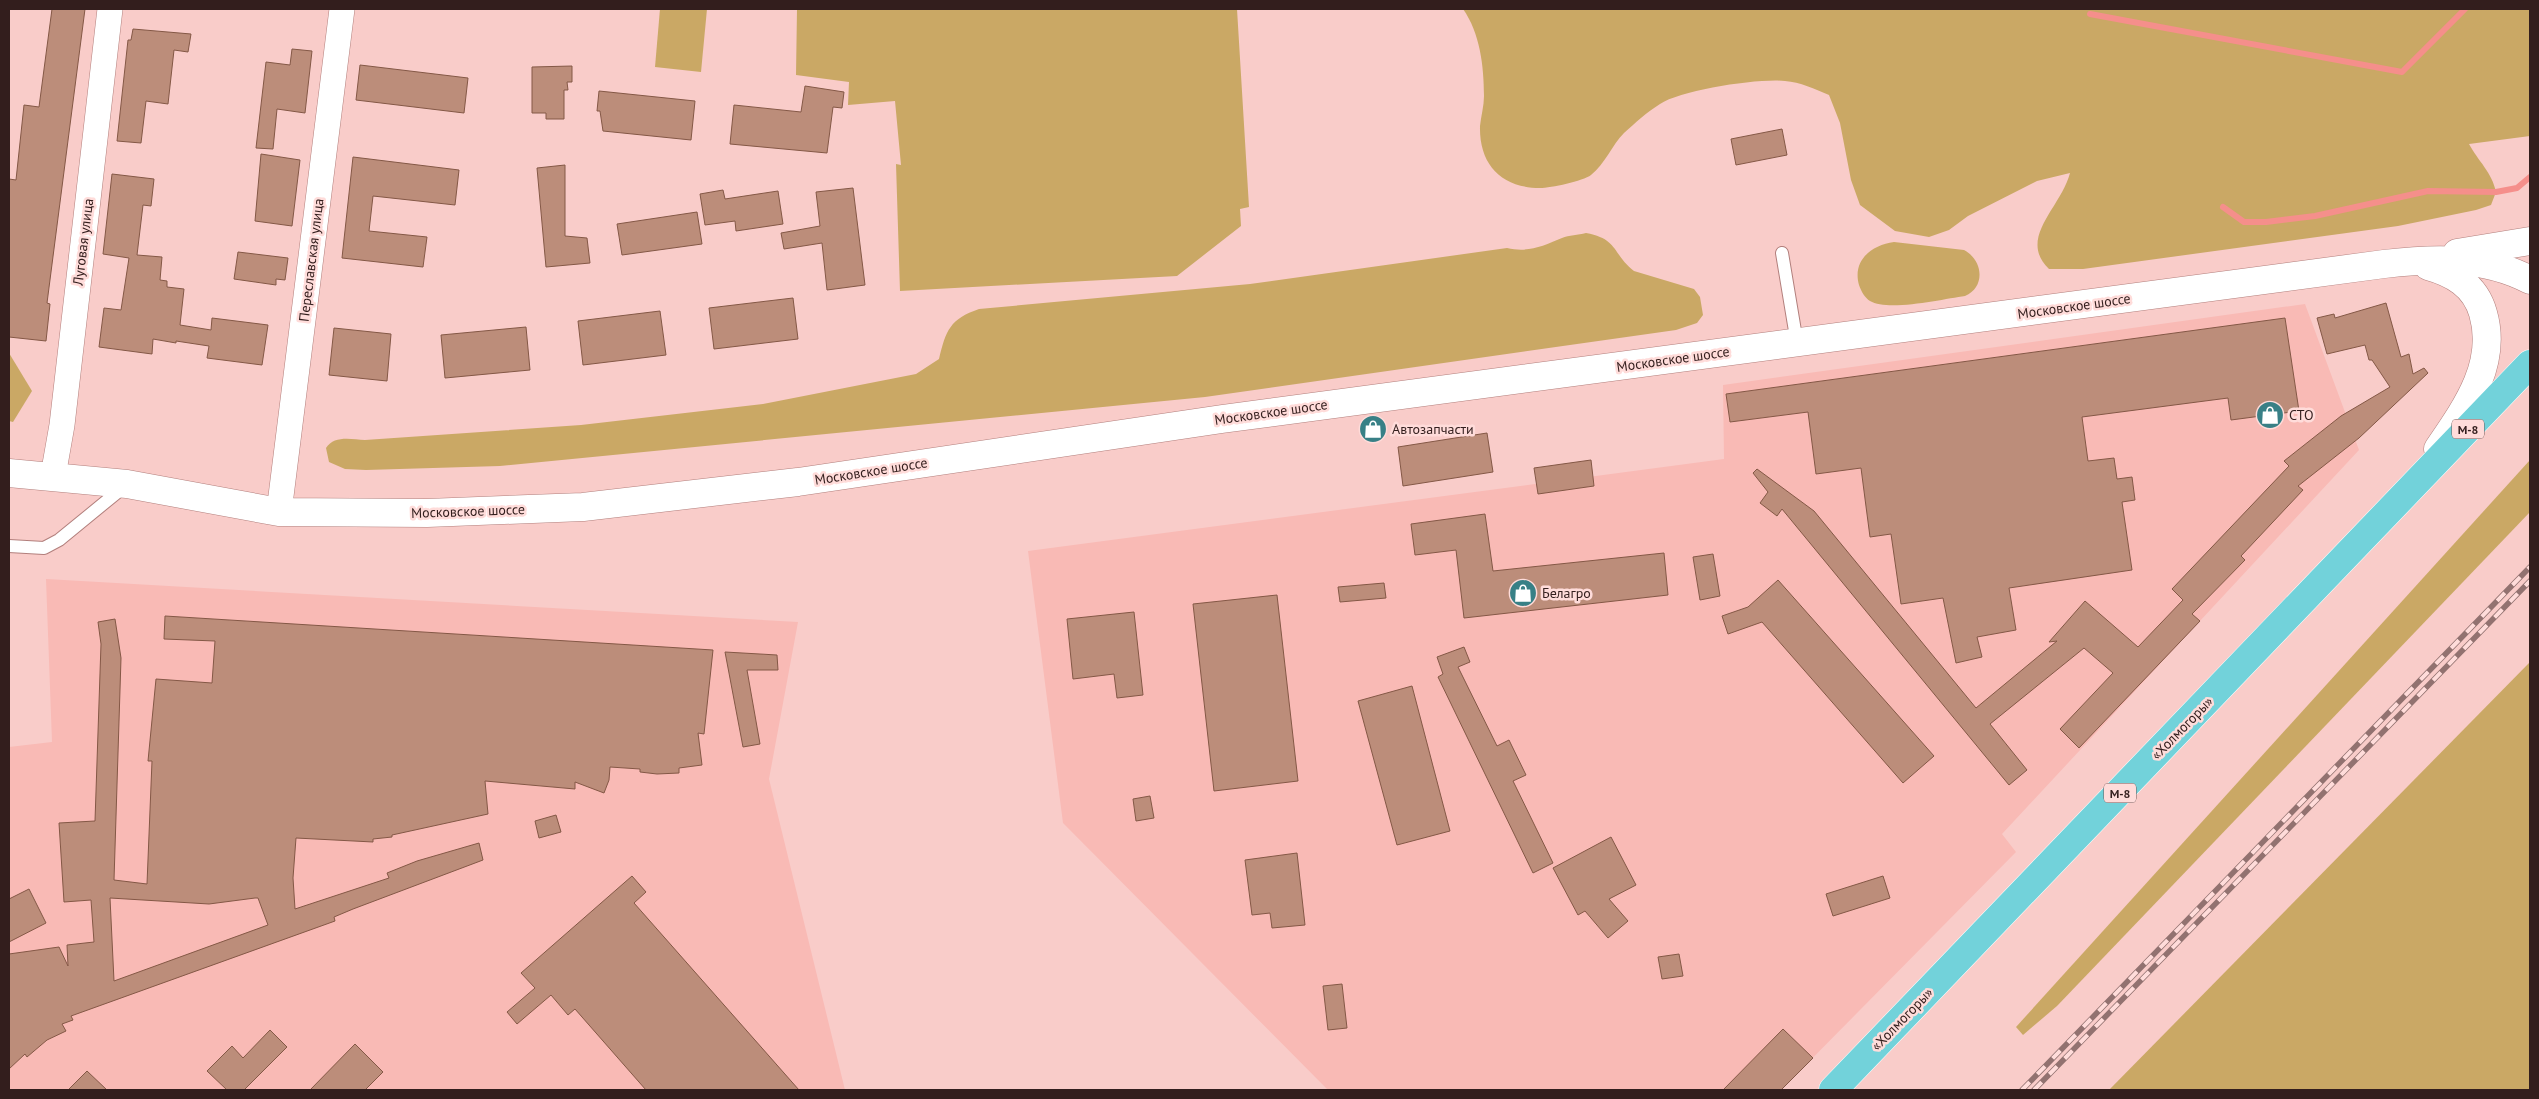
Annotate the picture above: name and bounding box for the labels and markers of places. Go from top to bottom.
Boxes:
shop icon: СТО [2255,400,2285,430]
place label: СТО [2289,406,2314,424]
shop icon: Автозапчасти [1358,414,1388,444]
place label: Автозапчасти [1392,420,1474,438]
shop icon: Белагро [1508,578,1538,608]
place label: Белагро [1542,584,1591,602]

